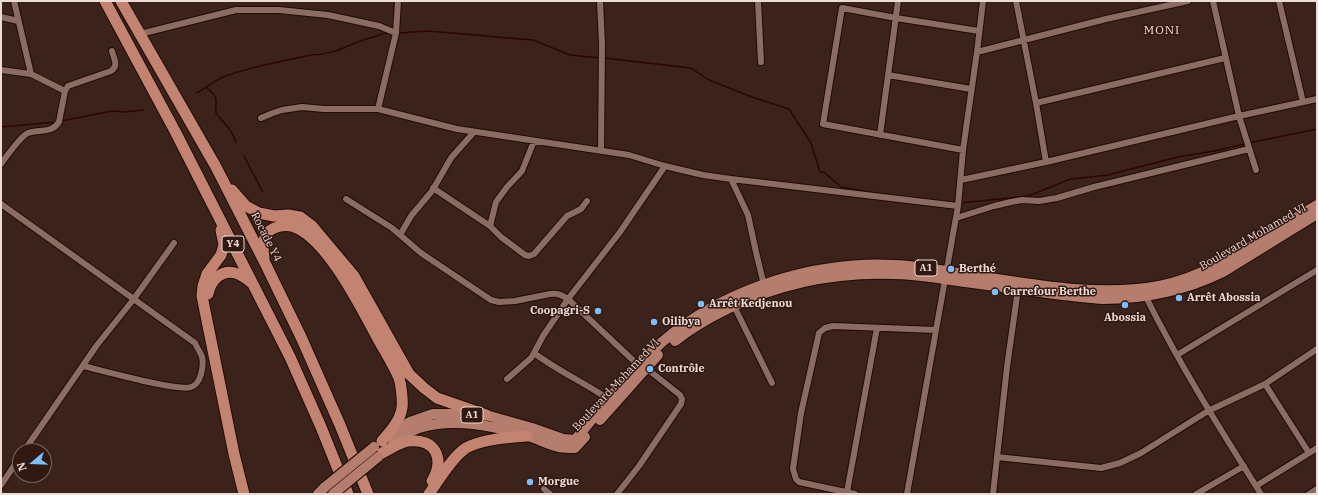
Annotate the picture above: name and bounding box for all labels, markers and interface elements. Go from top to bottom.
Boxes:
district label: MONI [1144,24,1180,38]
street label: Boulevard Mohamed VI [1197,201,1309,273]
street label: Rocade Y4 [248,210,284,264]
road number: Y4 [222,236,244,252]
road number: A1 [915,260,937,276]
place label: Berthé [959,262,996,276]
marker: Berthé [946,264,956,274]
place label: Carrefour Berthe [1003,285,1096,299]
marker: Carrefour Berthe [990,287,1000,297]
place label: Arrêt Abossia [1187,291,1260,305]
marker: Arrêt Abossia [1174,293,1184,303]
place label: Arrêt Kedjenou [709,297,792,311]
marker: Arrêt Kedjenou [696,299,706,309]
marker: Abossia [1120,300,1130,310]
place label: Coopagri-S [530,304,590,318]
marker: Coopagri-S [593,306,603,316]
place label: Abossia [1104,311,1146,325]
place label: Oilibya [662,315,700,329]
marker: Oilibya [649,317,659,327]
street label: Boulevard Mohamed VI [570,336,662,434]
place label: Contrôle [658,362,705,376]
marker: Contrôle [645,364,655,374]
road number: A1 [461,407,483,423]
north arrow [12,443,52,483]
text: N [14,460,30,473]
place label: Morgue [538,475,579,489]
marker: Morgue [525,477,535,487]

